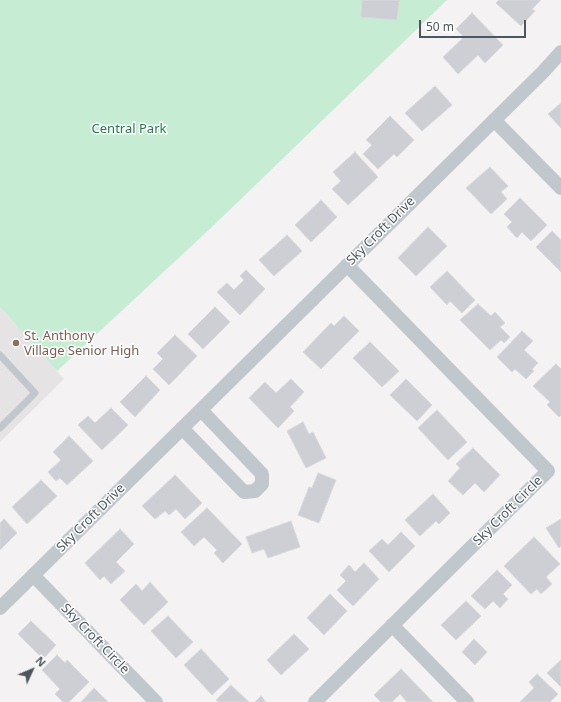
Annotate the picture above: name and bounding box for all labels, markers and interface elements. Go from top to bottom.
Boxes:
scale bar [421,12,528,38]
text: 50 m [426,18,454,35]
park label: Central Park [92,121,166,137]
street label: Sky Croft Drive [344,194,418,268]
place label: St. Anthony Village Senior High [24,328,139,359]
marker: St. Anthony Village Senior High [11,338,21,348]
street label: Sky Croft Circle [470,473,546,549]
street label: Sky Croft Drive [54,481,128,555]
street label: Sky Croft Circle [58,601,132,677]
north arrow [12,650,52,690]
text: N [32,653,49,670]

